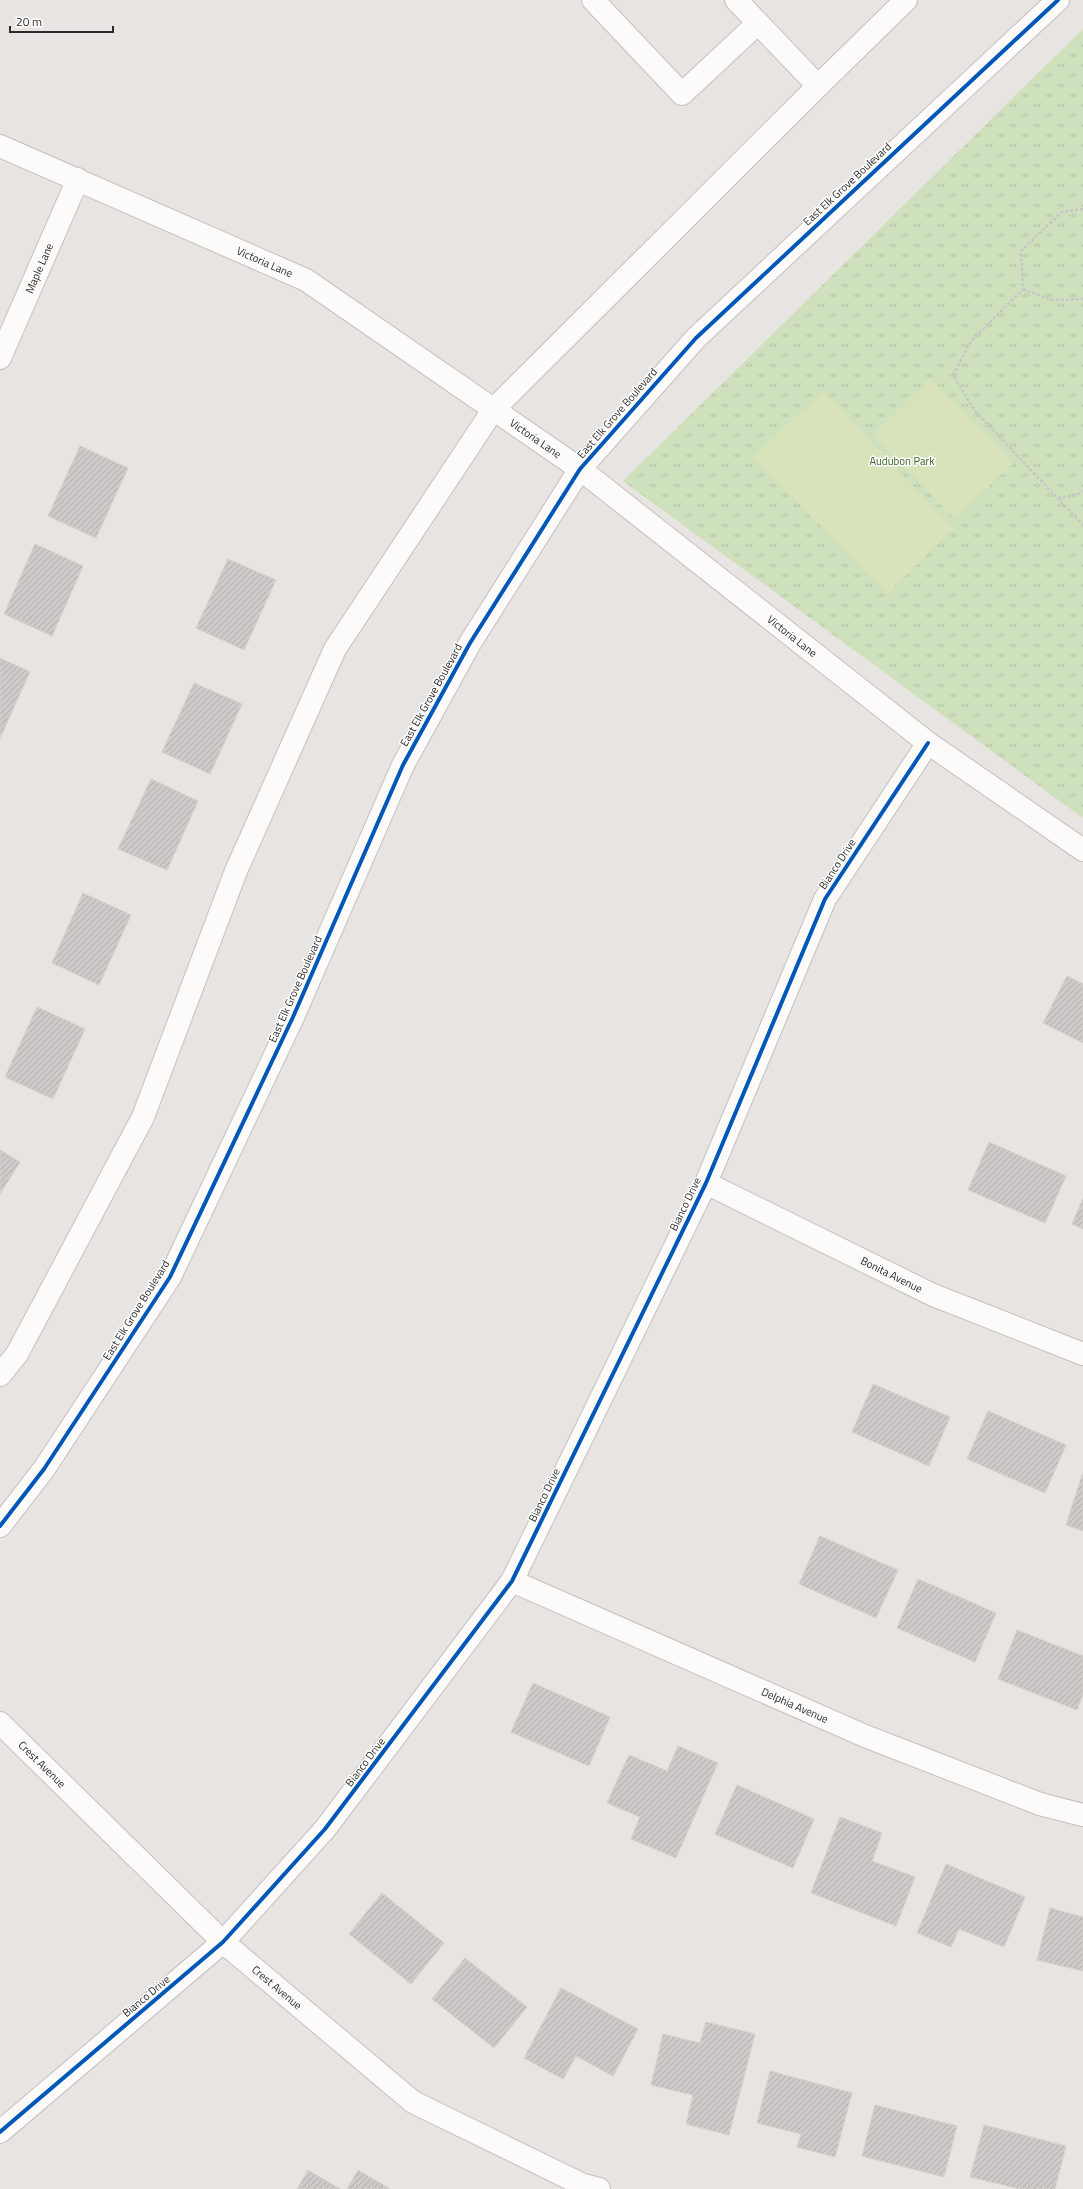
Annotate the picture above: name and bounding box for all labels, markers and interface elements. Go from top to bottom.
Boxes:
scale bar [10,8,113,34]
text: 20 m [16,12,42,31]
street label: East Elk Grove Boulevard [799,139,895,229]
street label: Maple Lane [21,240,57,296]
street label: Victoria Lane [234,243,296,281]
street label: East Elk Grove Boulevard [573,364,661,462]
street label: Victoria Lane [506,415,565,462]
park label: Audubon Park [869,453,935,469]
street label: Victoria Lane [764,611,821,661]
street label: East Elk Grove Boulevard [396,641,466,749]
street label: Bianco Drive [815,835,860,893]
street label: East Elk Grove Boulevard [264,933,326,1045]
street label: Bianco Drive [665,1174,705,1233]
street label: Bonita Avenue [858,1253,926,1297]
street label: East Elk Grove Boulevard [99,1257,173,1363]
street label: Bianco Drive [524,1465,564,1524]
street label: Delphia Avenue [759,1683,831,1727]
street label: Bianco Drive [341,1734,389,1790]
street label: Crest Avenue [15,1737,70,1792]
street label: Crest Avenue [248,1962,306,2013]
street label: Bianco Drive [119,1971,174,2021]

